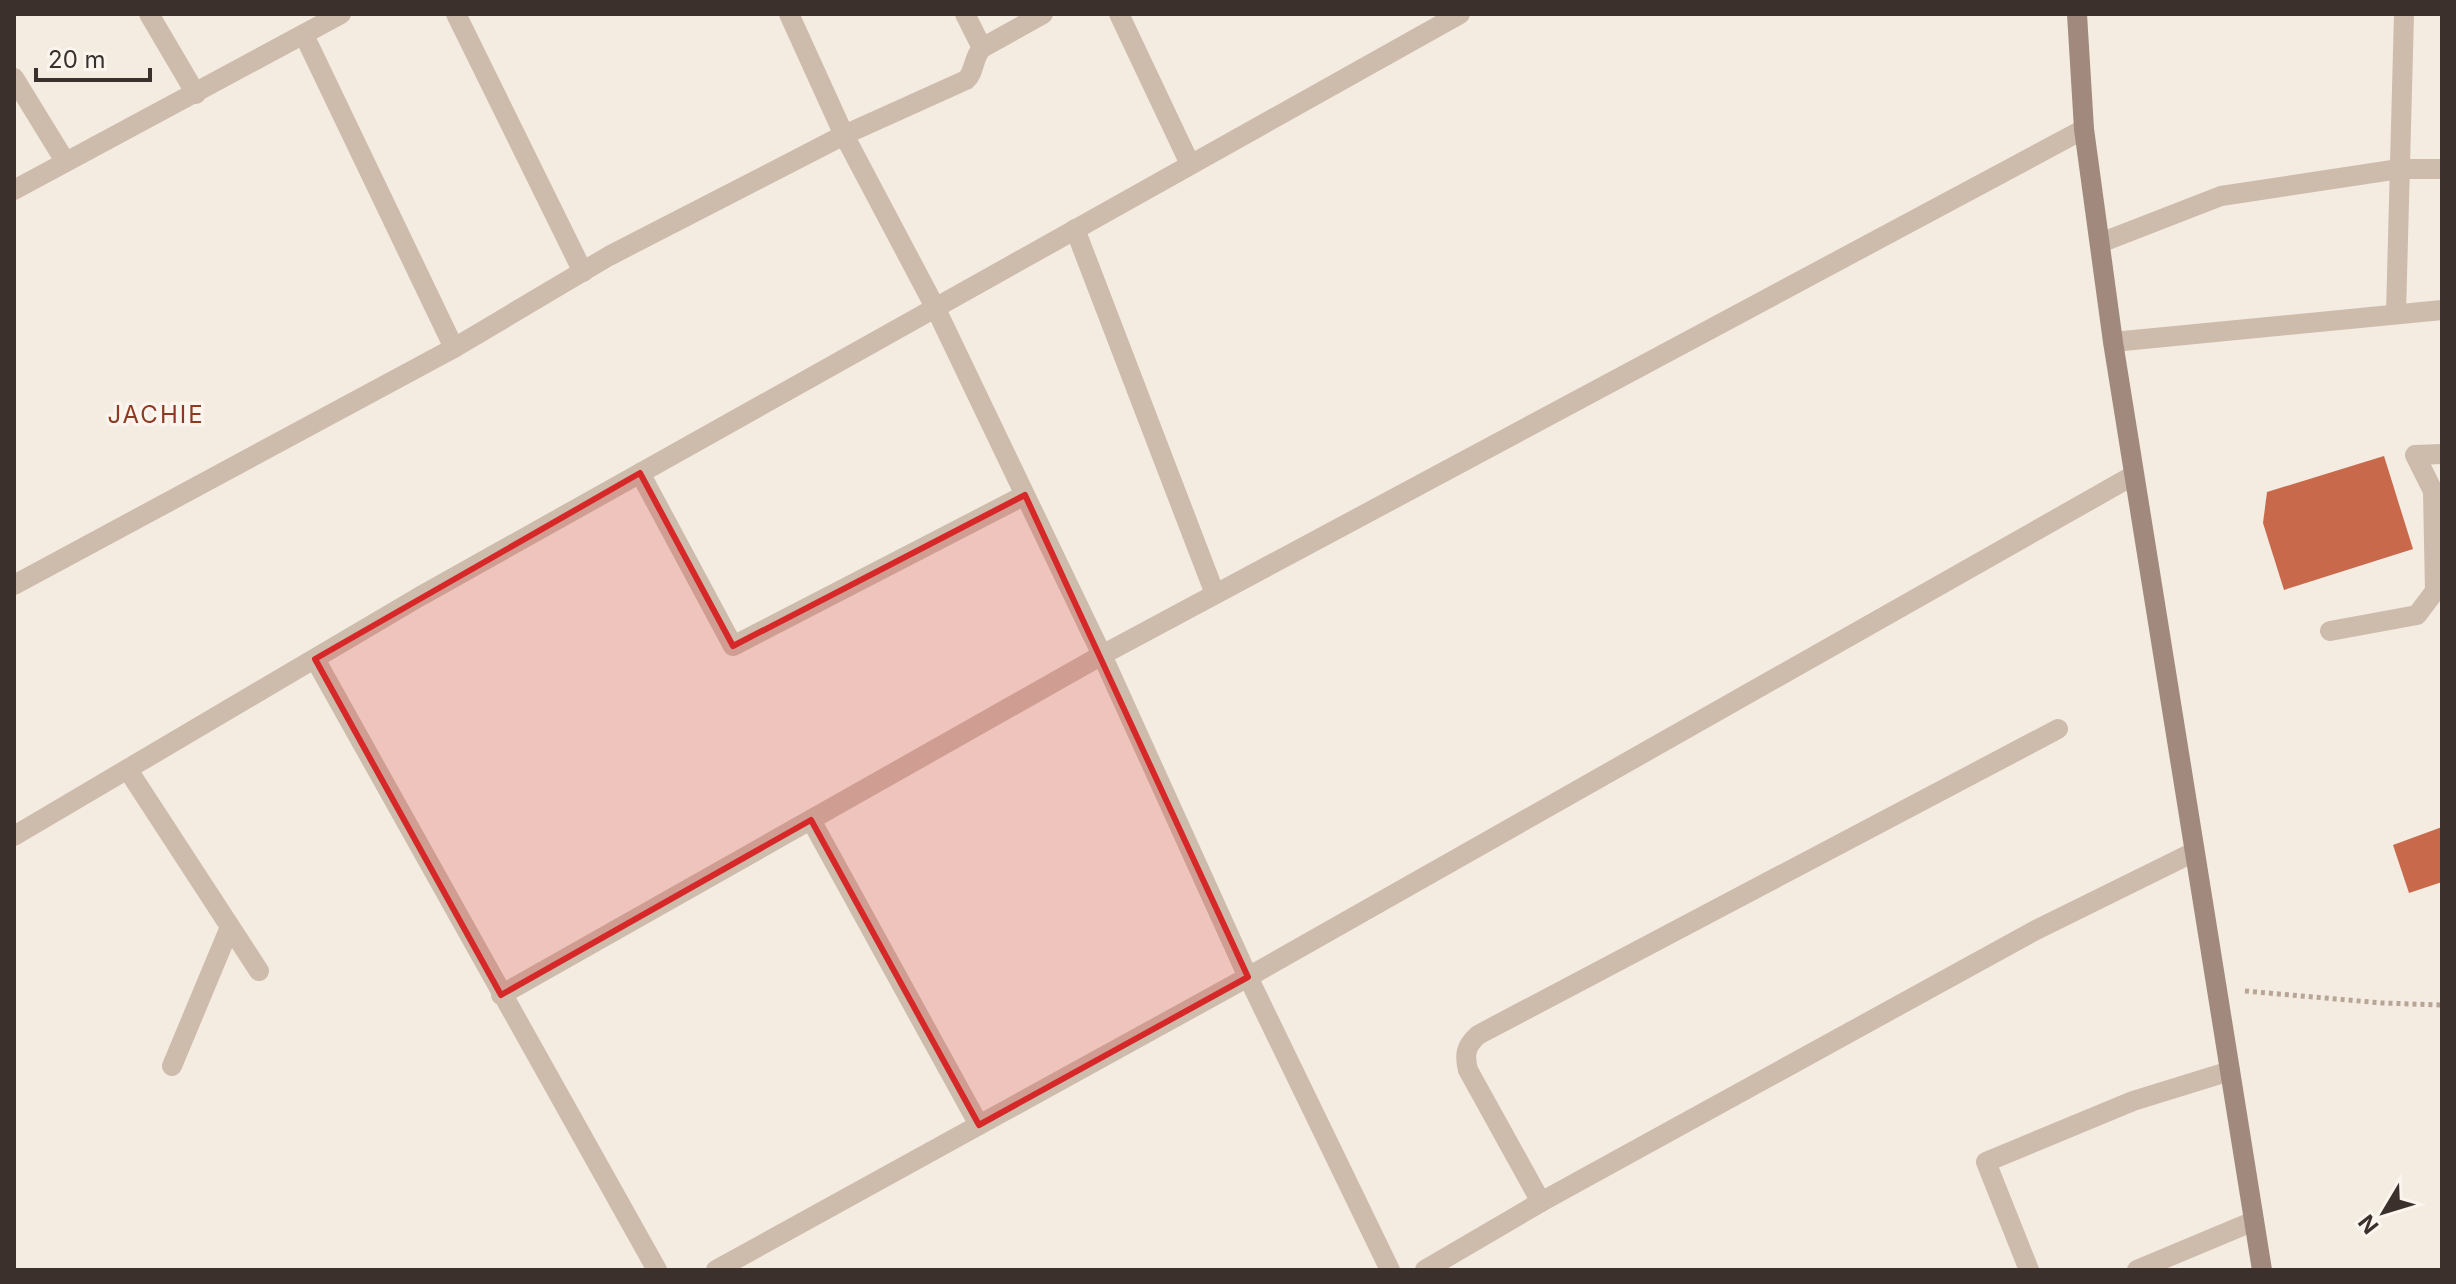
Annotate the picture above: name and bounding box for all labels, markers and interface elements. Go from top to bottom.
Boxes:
scale bar [36,32,150,82]
text: 20 m [48,45,106,74]
district label: JACHIE [107,400,205,429]
north arrow [2344,1172,2424,1252]
text: N [2353,1210,2384,1239]

